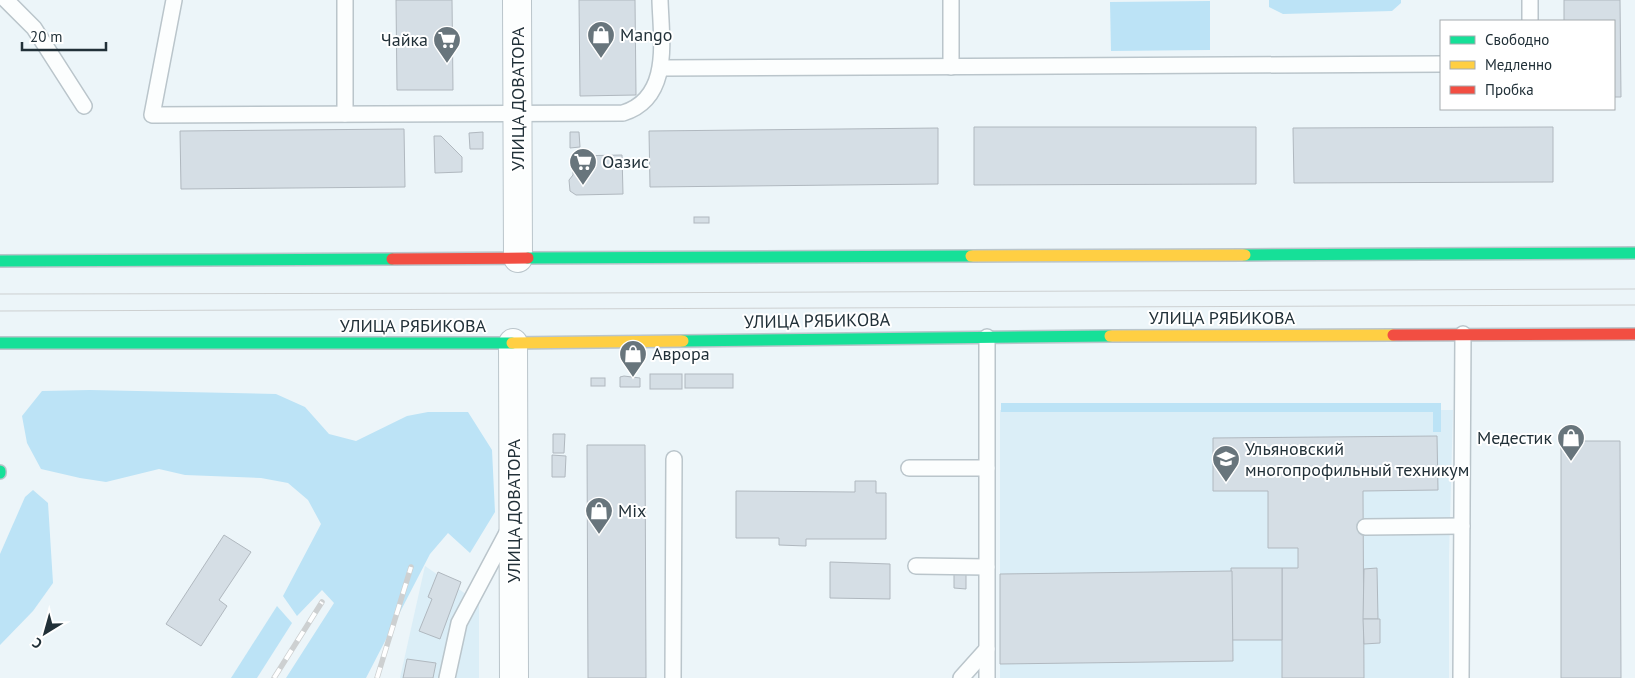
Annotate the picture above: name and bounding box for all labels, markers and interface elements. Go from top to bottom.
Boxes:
scale bar [22,20,106,52]
shop icon: Mango [586,20,616,59]
legend [1440,20,1615,110]
place label: Mango [620,23,672,46]
supermarket icon: Чайка [432,25,462,64]
text: 20 m [30,27,63,46]
street label: УЛИЦА ДОВАТОРА [506,27,529,171]
place label: Чайка [381,28,428,51]
text: Свободно [1485,30,1549,49]
text: Медленно [1485,55,1552,74]
text: Пробка [1485,80,1534,99]
supermarket icon: Оазис [568,147,598,186]
place label: Оазис [602,150,649,173]
street label: УЛИЦА РЯБИКОВА [1149,306,1296,329]
street label: УЛИЦА РЯБИКОВА [744,308,891,333]
street label: УЛИЦА РЯБИКОВА [340,314,487,337]
shop icon: Аврора [618,339,648,378]
place label: Аврора [652,342,710,365]
shop icon: Медестик [1556,423,1586,462]
place label: Медестик [1477,426,1552,449]
place label: Ульяновский многопрофильный техникум [1245,437,1469,481]
street label: УЛИЦА ДОВАТОРА [502,439,525,583]
school or university icon: Ульяновский многопрофильный техникум [1211,444,1241,483]
shop icon: Mix [584,496,614,535]
place label: Mix [618,499,646,522]
north arrow [20,608,70,658]
text: С [28,634,46,653]

